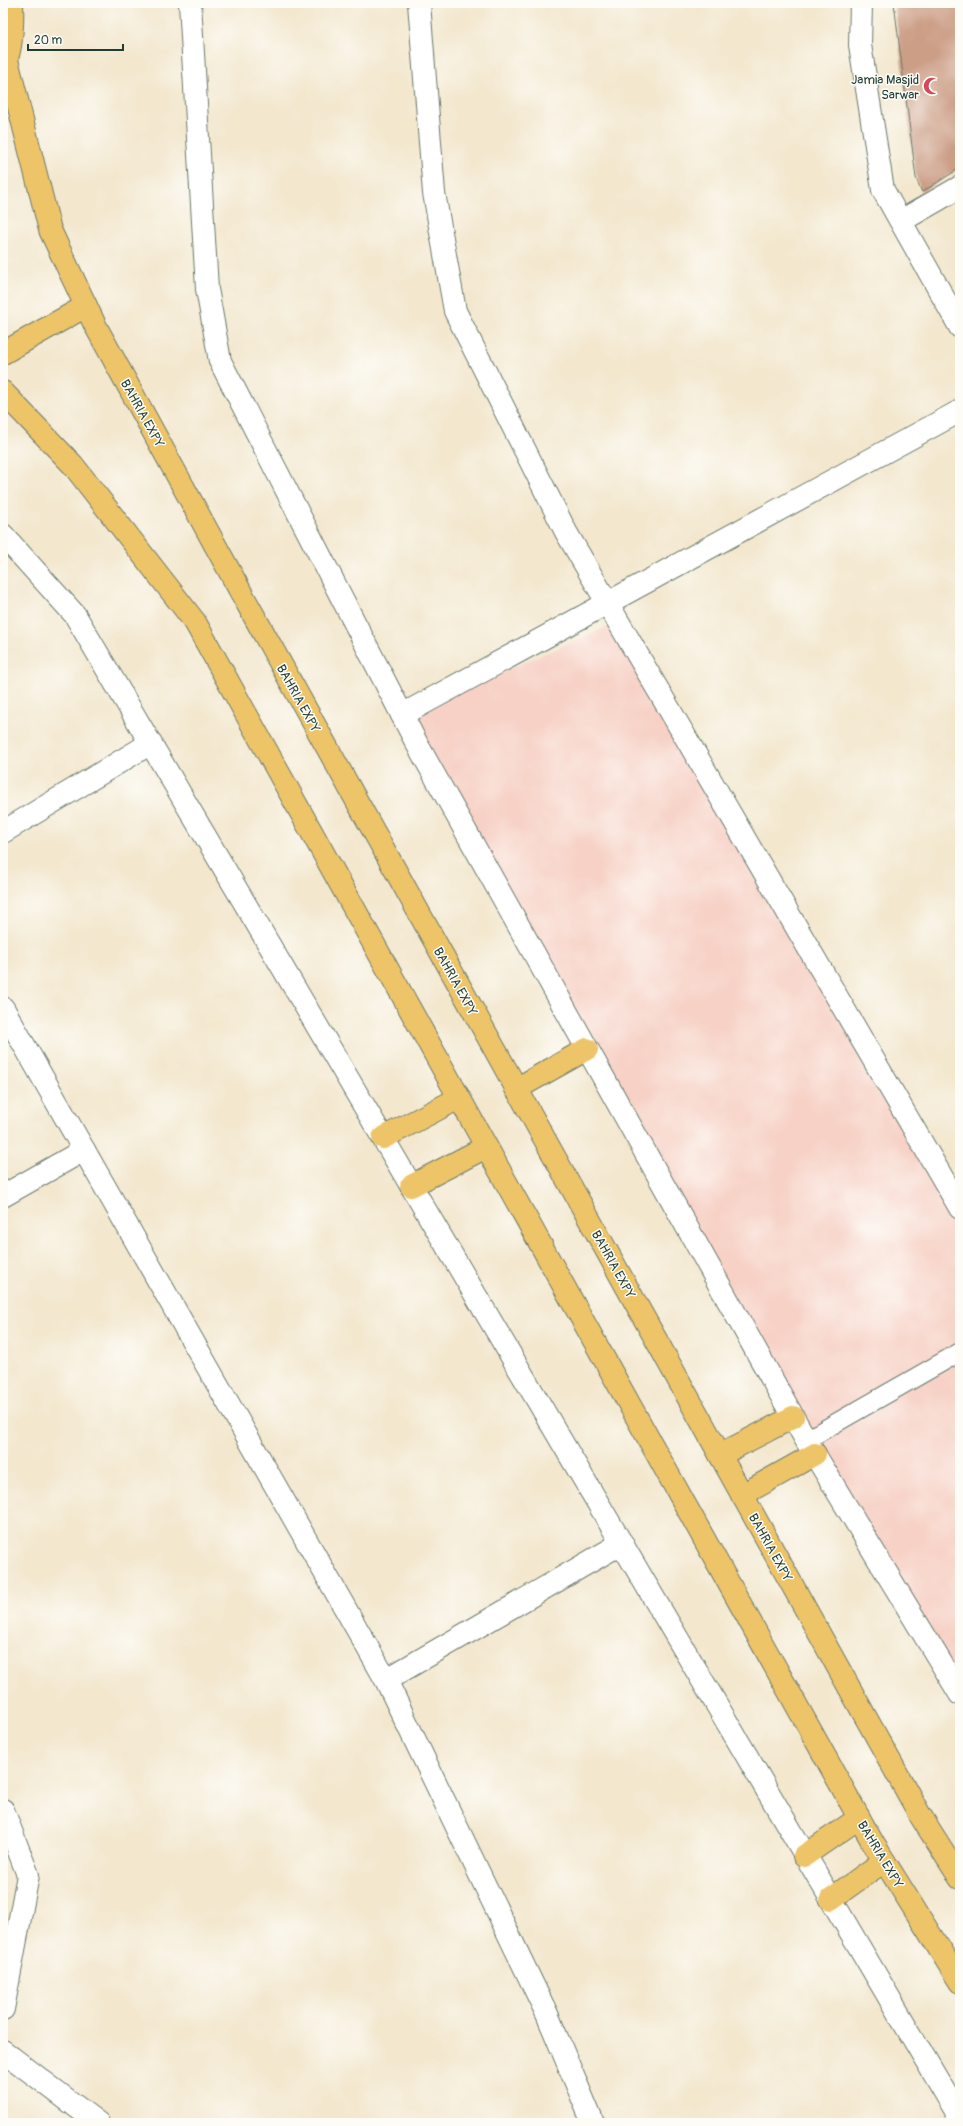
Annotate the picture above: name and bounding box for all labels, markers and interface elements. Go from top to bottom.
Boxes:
scale bar [28,26,123,52]
text: 20 m [34,33,63,48]
place label: Jamia Masjid Sarwar [851,72,919,103]
mosque icon: Jamia Masjid Sarwar [922,76,942,96]
street label: BAHRIA EXPY [117,377,168,451]
street label: BAHRIA EXPY [273,662,324,736]
street label: BAHRIA EXPY [430,945,481,1019]
street label: BAHRIA EXPY [588,1228,639,1302]
street label: BAHRIA EXPY [745,1511,796,1585]
street label: BAHRIA EXPY [854,1818,907,1891]

